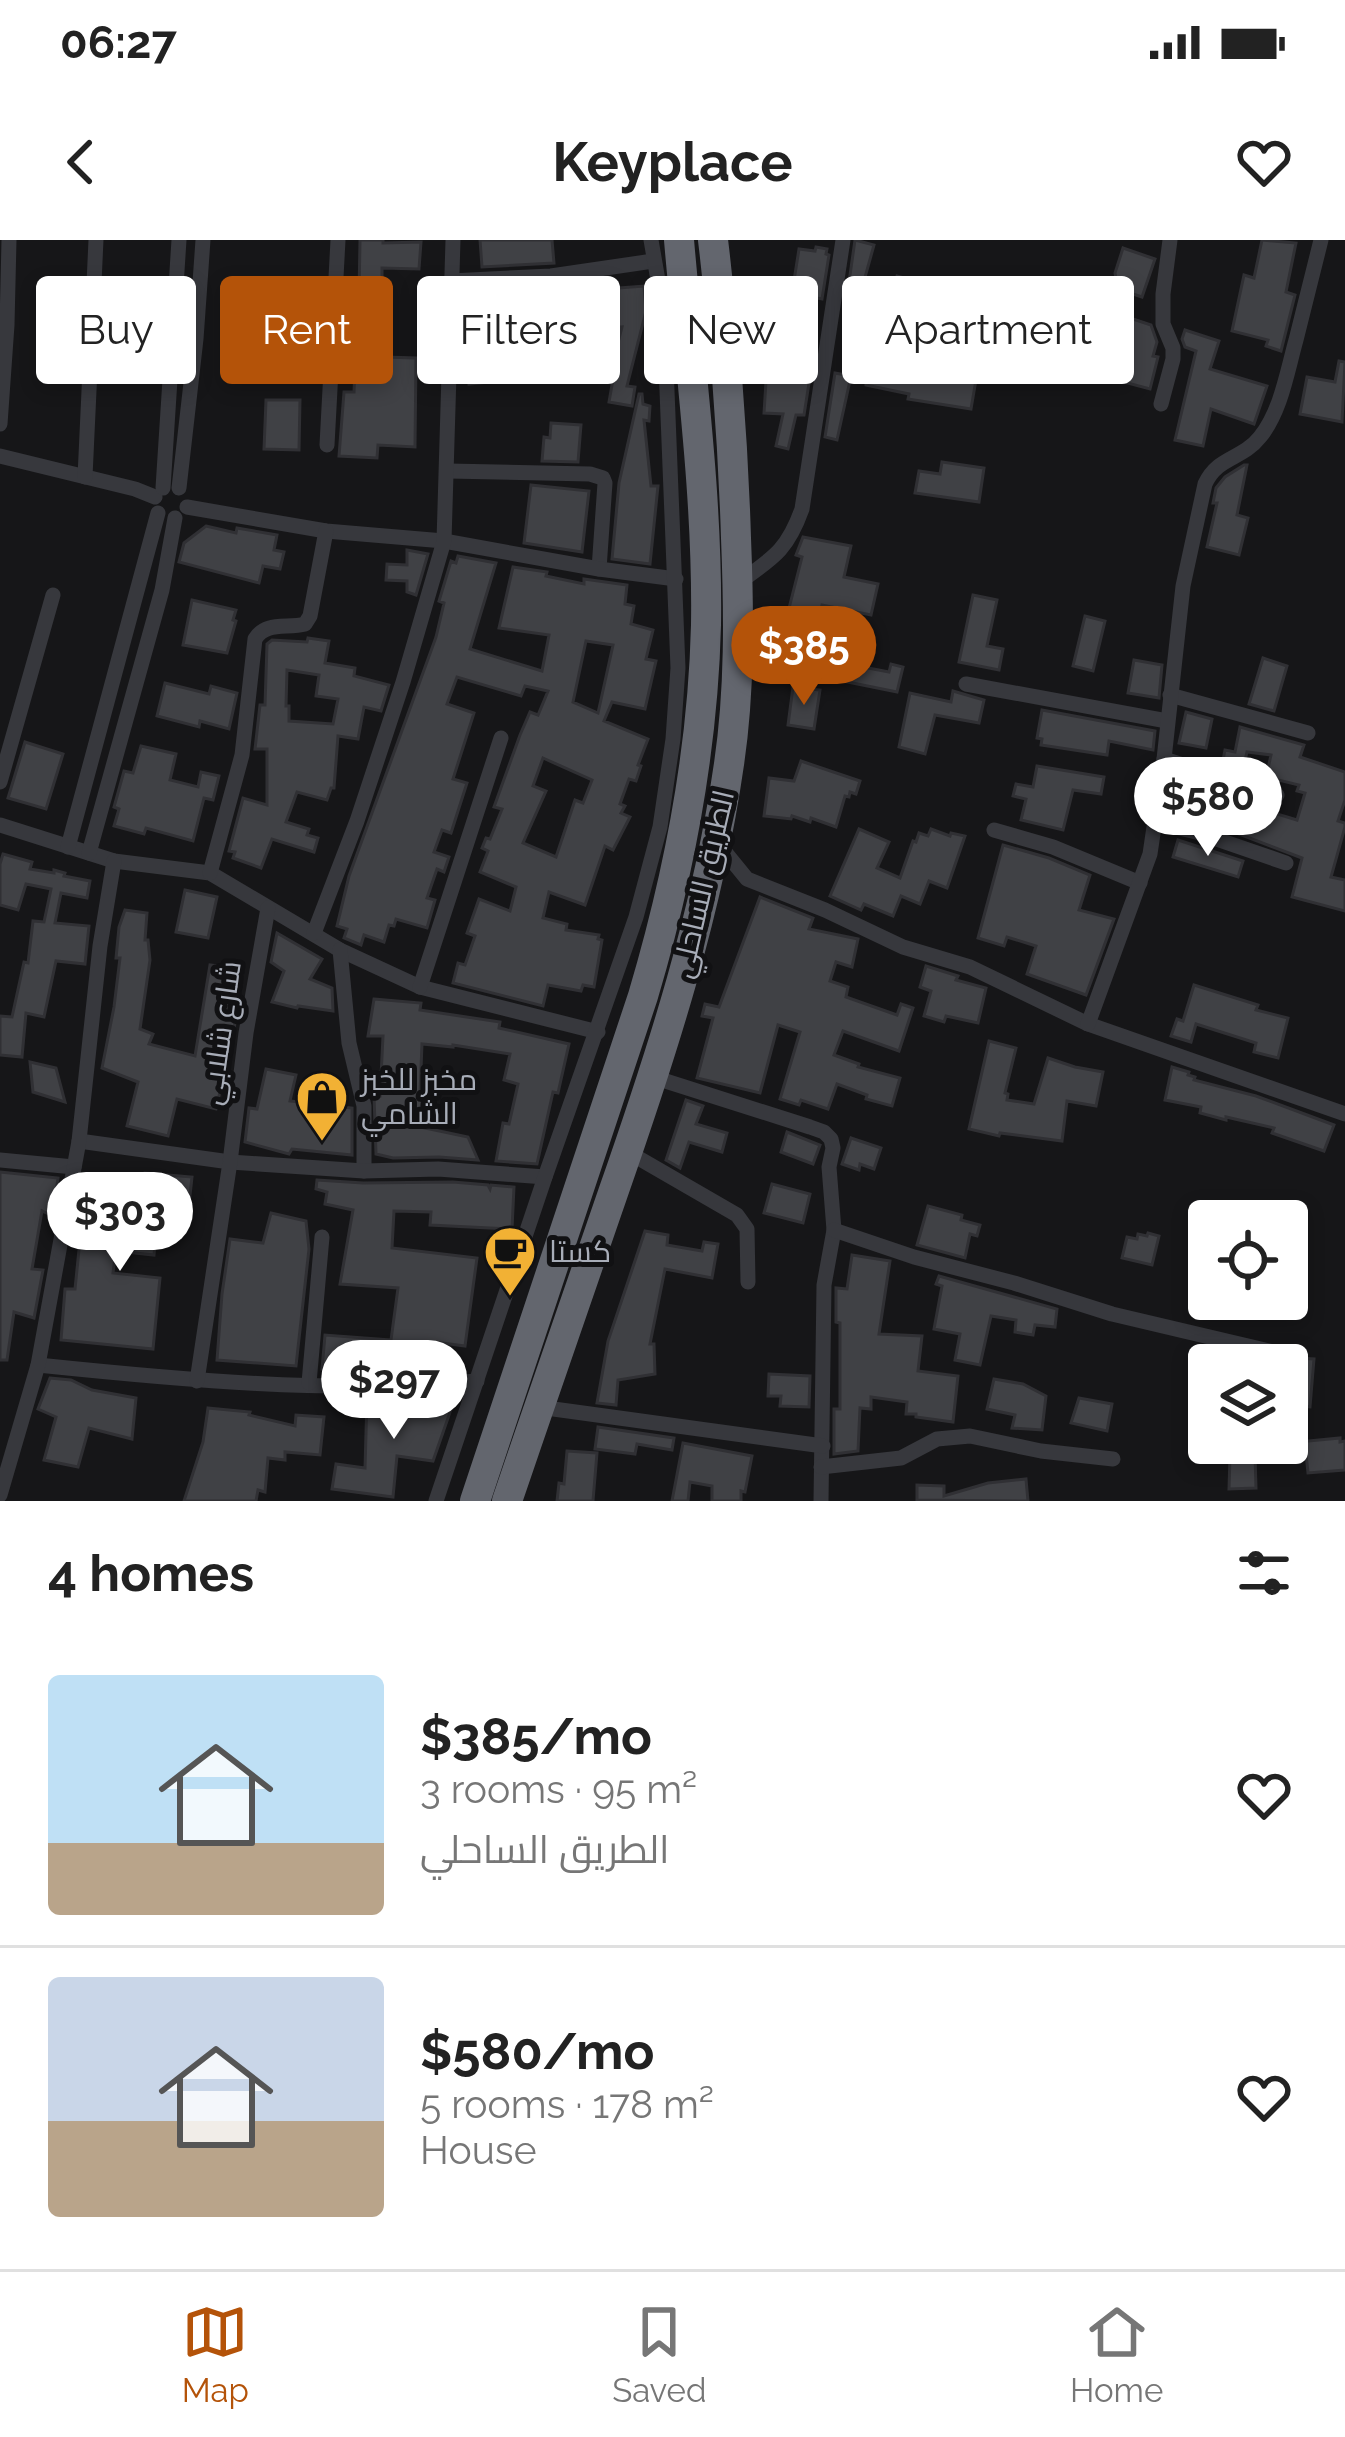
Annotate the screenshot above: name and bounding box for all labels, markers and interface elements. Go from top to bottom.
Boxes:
text: 06:27 [60,16,177,69]
icon: back [48,129,114,195]
icon: heart [1231,129,1297,195]
text: Keyplace [552,130,793,194]
chip: Buy [36,276,196,384]
chip: Rent [220,276,393,384]
chip: Filters [417,276,620,384]
chip: New [644,276,818,384]
chip: Apartment [842,276,1134,384]
pin: $385 [733,606,875,708]
text: $385 [758,622,850,668]
pin: $580 [1137,757,1279,859]
text: $580 [1161,773,1255,819]
street label: الطريق الساحلي [664,786,747,983]
street label: شارع شلابي [193,959,254,1108]
place label: مخبز للخبز الشامي [359,1062,477,1137]
shop icon: مخبز للخبز الشامي [294,1069,350,1143]
pin: $303 [49,1172,191,1274]
text: $303 [74,1188,166,1234]
map controls [1188,1200,1308,1464]
button: locate [1188,1200,1308,1320]
cafe icon: كستا [482,1224,538,1298]
place label: كستا [549,1234,611,1269]
pin: $297 [323,1340,465,1442]
button: layers [1188,1344,1308,1464]
text: $297 [348,1356,440,1402]
icon: filters [1231,1540,1297,1606]
text: 4 homes [48,1543,254,1603]
text: $385/mo [420,1706,652,1766]
icon: home [144,1723,288,1867]
icon: heart [1231,1762,1297,1828]
text: 3 rooms · 95 m² [420,1766,697,1812]
text: الطريق الساحلي [420,1826,669,1872]
text: $580/mo [420,2021,655,2081]
icon: home [144,2025,288,2169]
icon: heart [1231,2064,1297,2130]
text: 5 rooms · 178 m² [420,2081,714,2127]
text: House [420,2127,537,2173]
tab: Map [182,2299,249,2410]
tab: Saved [612,2299,707,2410]
tab: Home [1070,2299,1163,2410]

